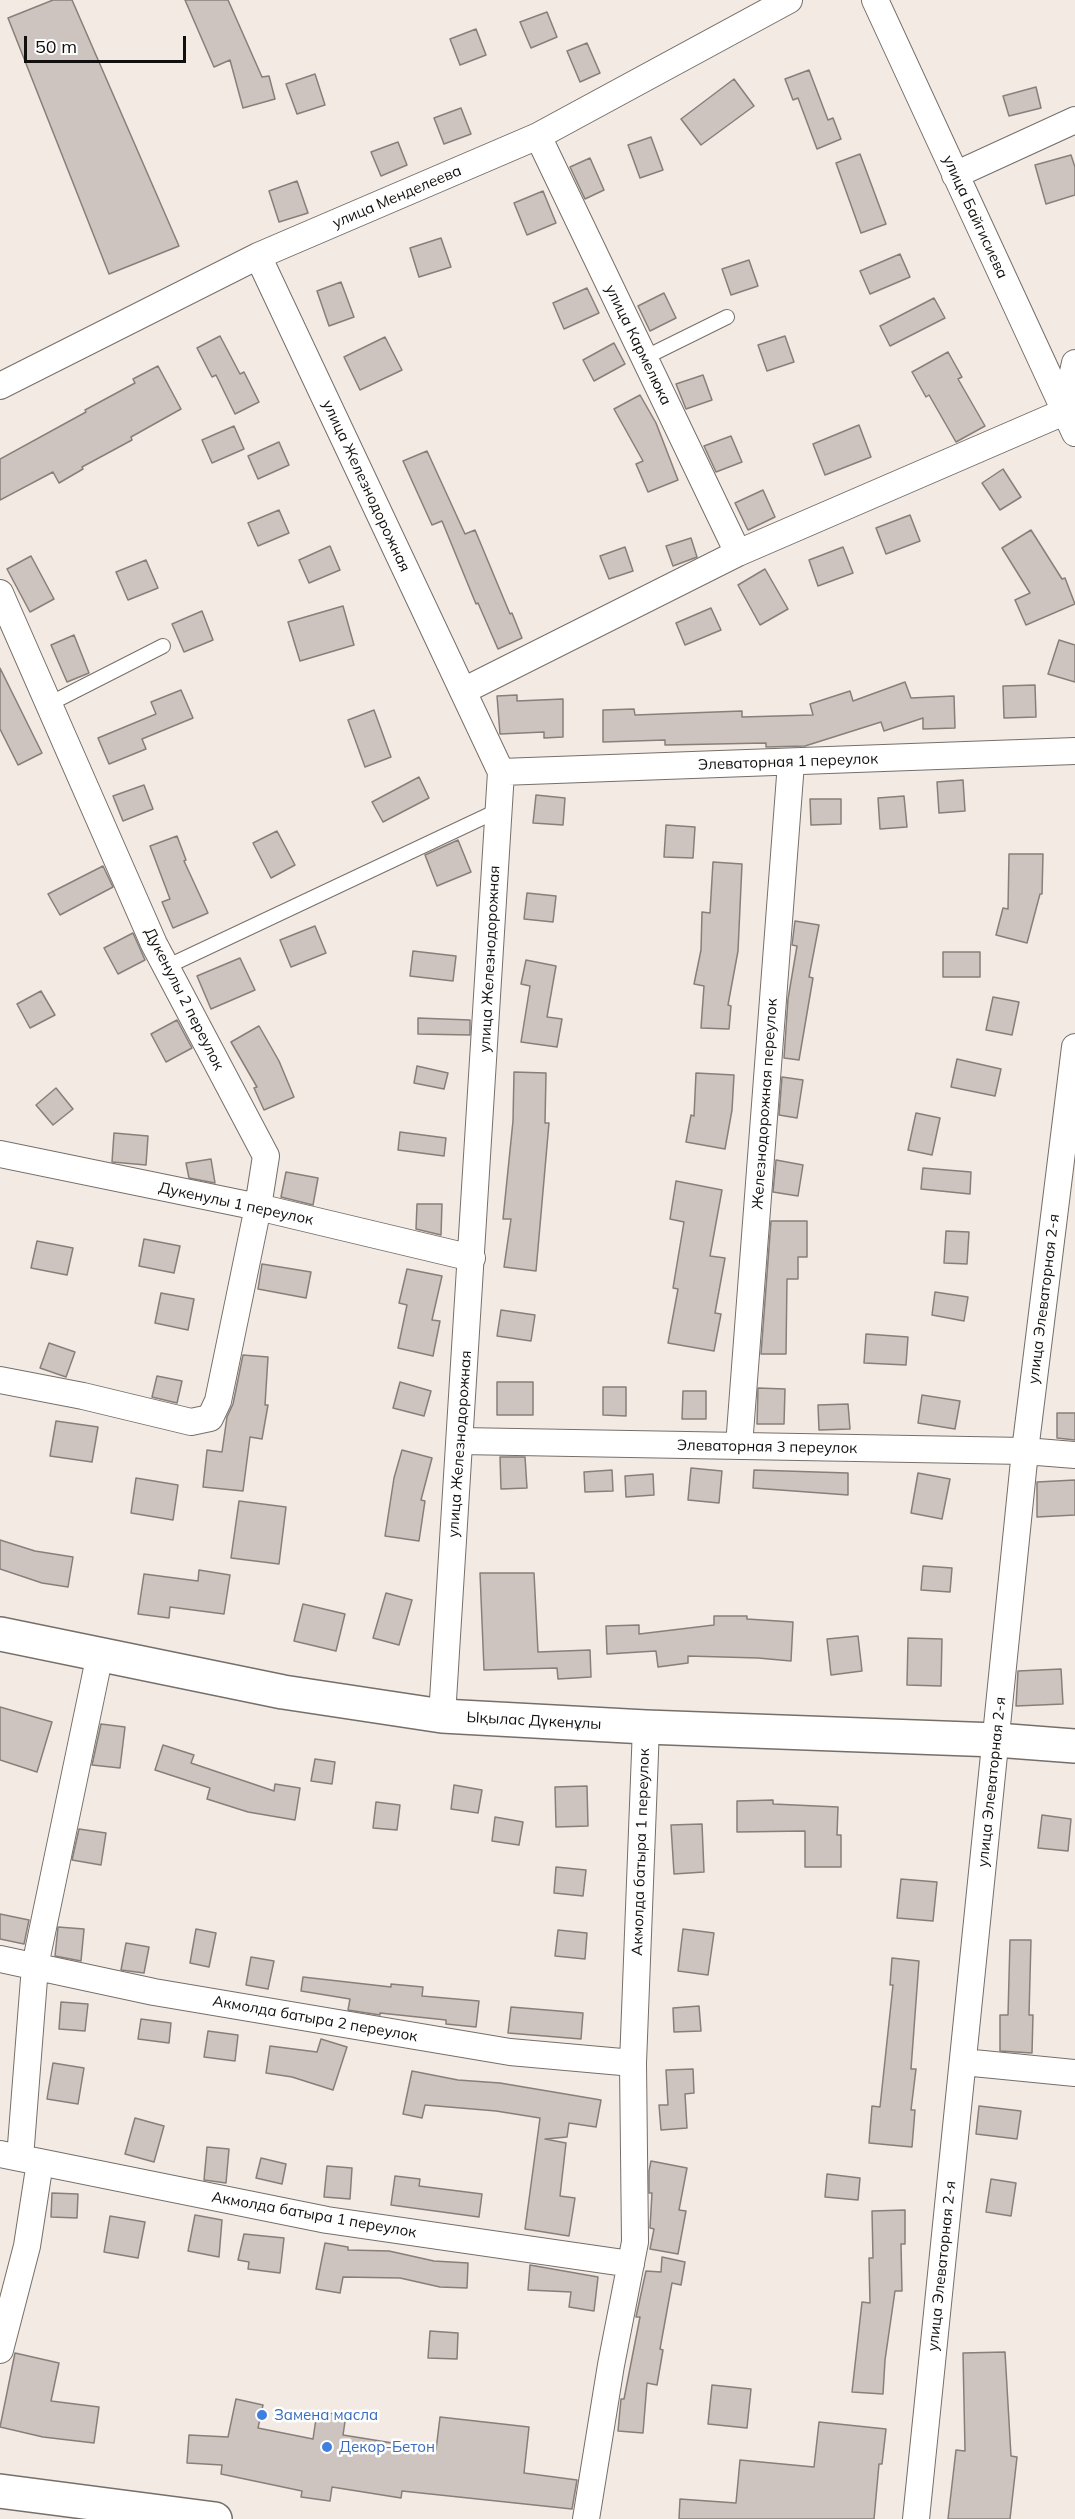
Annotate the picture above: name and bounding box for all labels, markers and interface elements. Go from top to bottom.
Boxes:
scale bar [27,24,189,62]
text: 50 m [35,35,77,58]
street label: улица Байгисиева [939,153,1011,281]
street label: улица Менделеева [330,162,464,232]
street label: улица Кармелюка [601,282,675,408]
street label: улица Железнодорожная [318,397,414,575]
street label: Элеваторная 1 переулок [697,750,879,774]
street label: улица Железнодорожная [476,865,504,1053]
street label: Дукенулы 2 переулок [140,925,228,1073]
street label: Железнодорожная переулок [749,998,781,1210]
street label: Дукенулы 1 переулок [157,1179,315,1229]
street label: улица Элеваторная 2-я [1025,1213,1063,1385]
street label: улица Железнодорожная [444,1350,476,1538]
street label: Элеваторная 3 переулок [677,1436,857,1458]
street label: улица Элеваторная 2-я [974,1696,1010,1868]
street label: Ықылас Дүкенұлы [466,1708,602,1734]
street label: Акмолда батыра 1 переулок [628,1748,654,1956]
street label: Акмолда батыра 2 переулок [211,1992,419,2046]
street label: улица Элеваторная 2-я [924,2180,960,2352]
street label: Акмолда батыра 1 переулок [210,2188,418,2242]
place label: Замена масла [274,2406,378,2424]
marker: Замена масла [255,2408,269,2422]
place label: Декор-Бетон [339,2438,435,2456]
marker: Декор-Бетон [320,2440,334,2454]

